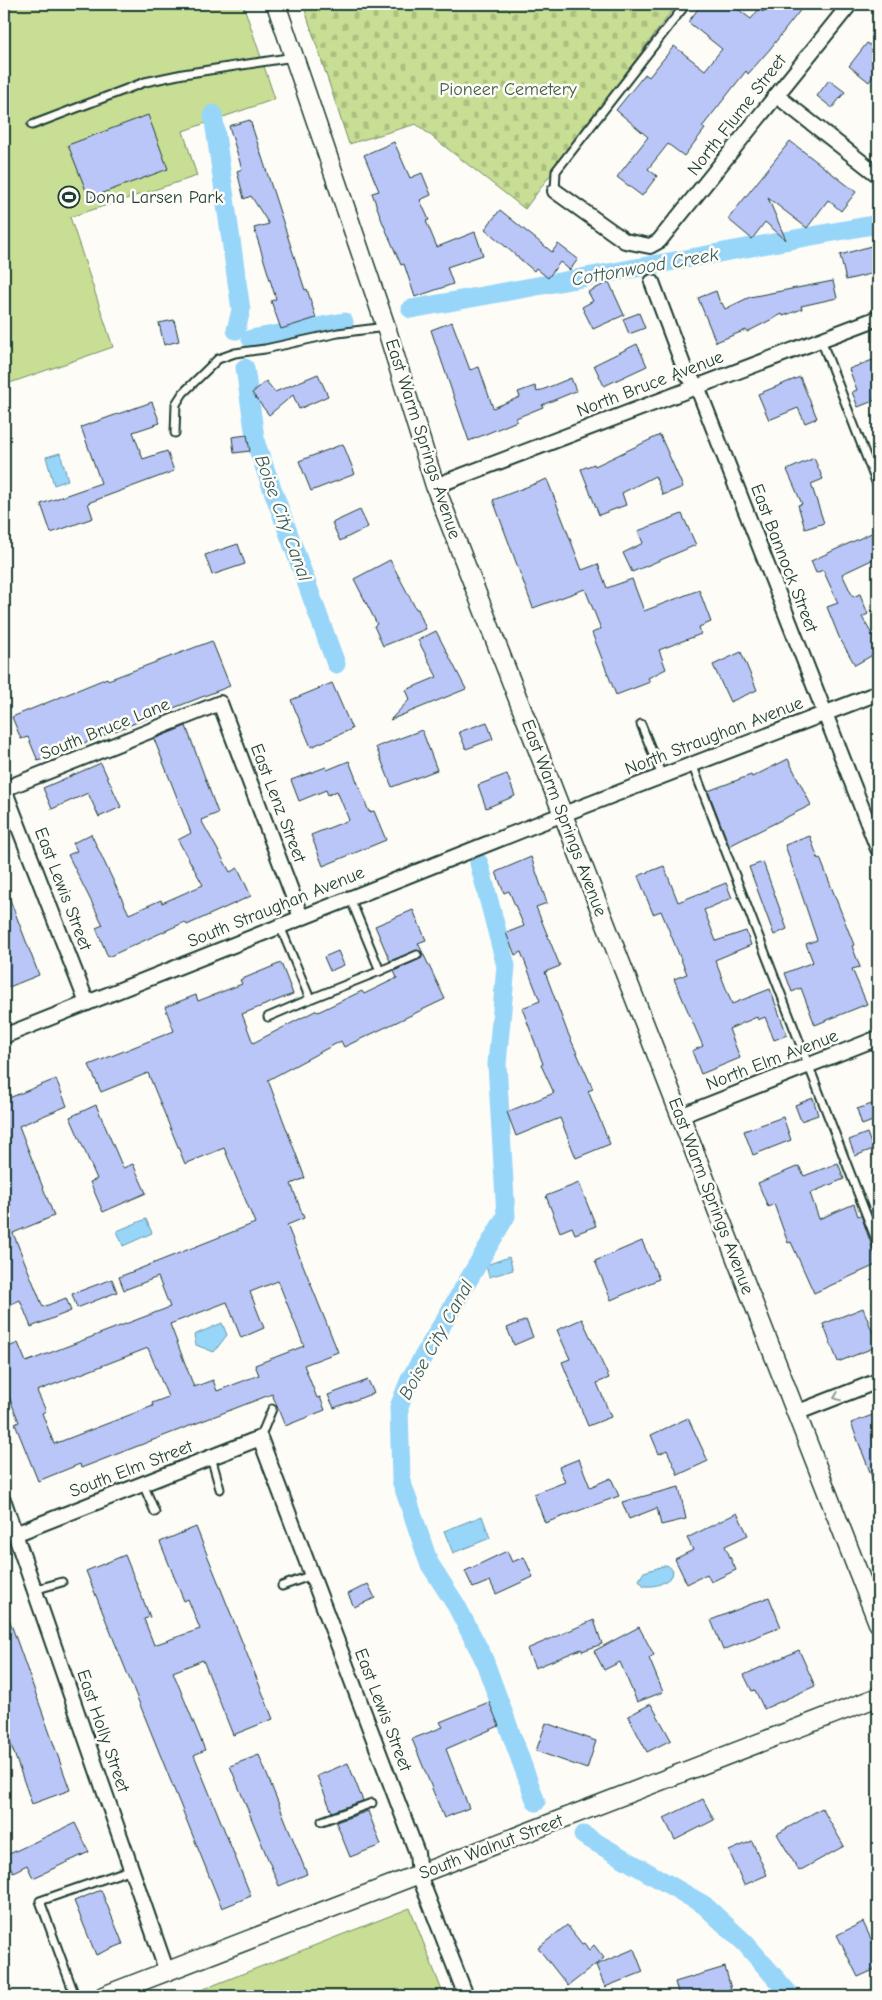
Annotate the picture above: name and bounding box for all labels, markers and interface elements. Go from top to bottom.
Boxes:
street label: North Flume Street [683,50,791,180]
park label: Pioneer Cemetery [439,79,578,100]
sports icon: Dona Larsen Park [57,185,81,209]
place label: Dona Larsen Park [85,187,223,208]
water label: Cottonwood Creek [570,243,721,291]
street label: East Warm Springs Avenue [381,336,465,542]
street label: North Bruce Avenue [574,346,726,422]
water label: Boise City Canal [250,452,316,585]
street label: East Bannock Street [746,481,822,636]
street label: North Straughan Avenue [622,692,806,780]
street label: South Bruce Lane [37,693,173,765]
street label: East Warm Springs Avenue [517,717,611,919]
street label: East Lenz Street [246,741,311,866]
street label: East Lewis Street [30,825,96,954]
street label: South Straughan Avenue [184,862,368,952]
street label: North Elm Avenue [703,1025,841,1095]
street label: East Warm Springs Avenue [664,1095,758,1297]
water label: Boise City Canal [394,1276,478,1403]
one-way arrow [833,1391,842,1401]
street label: South Elm Street [66,1436,196,1502]
street label: East Lewis Street [350,1646,416,1775]
street label: East Holly Street [72,1667,134,1796]
street label: South Walnut Street [416,1810,567,1884]

